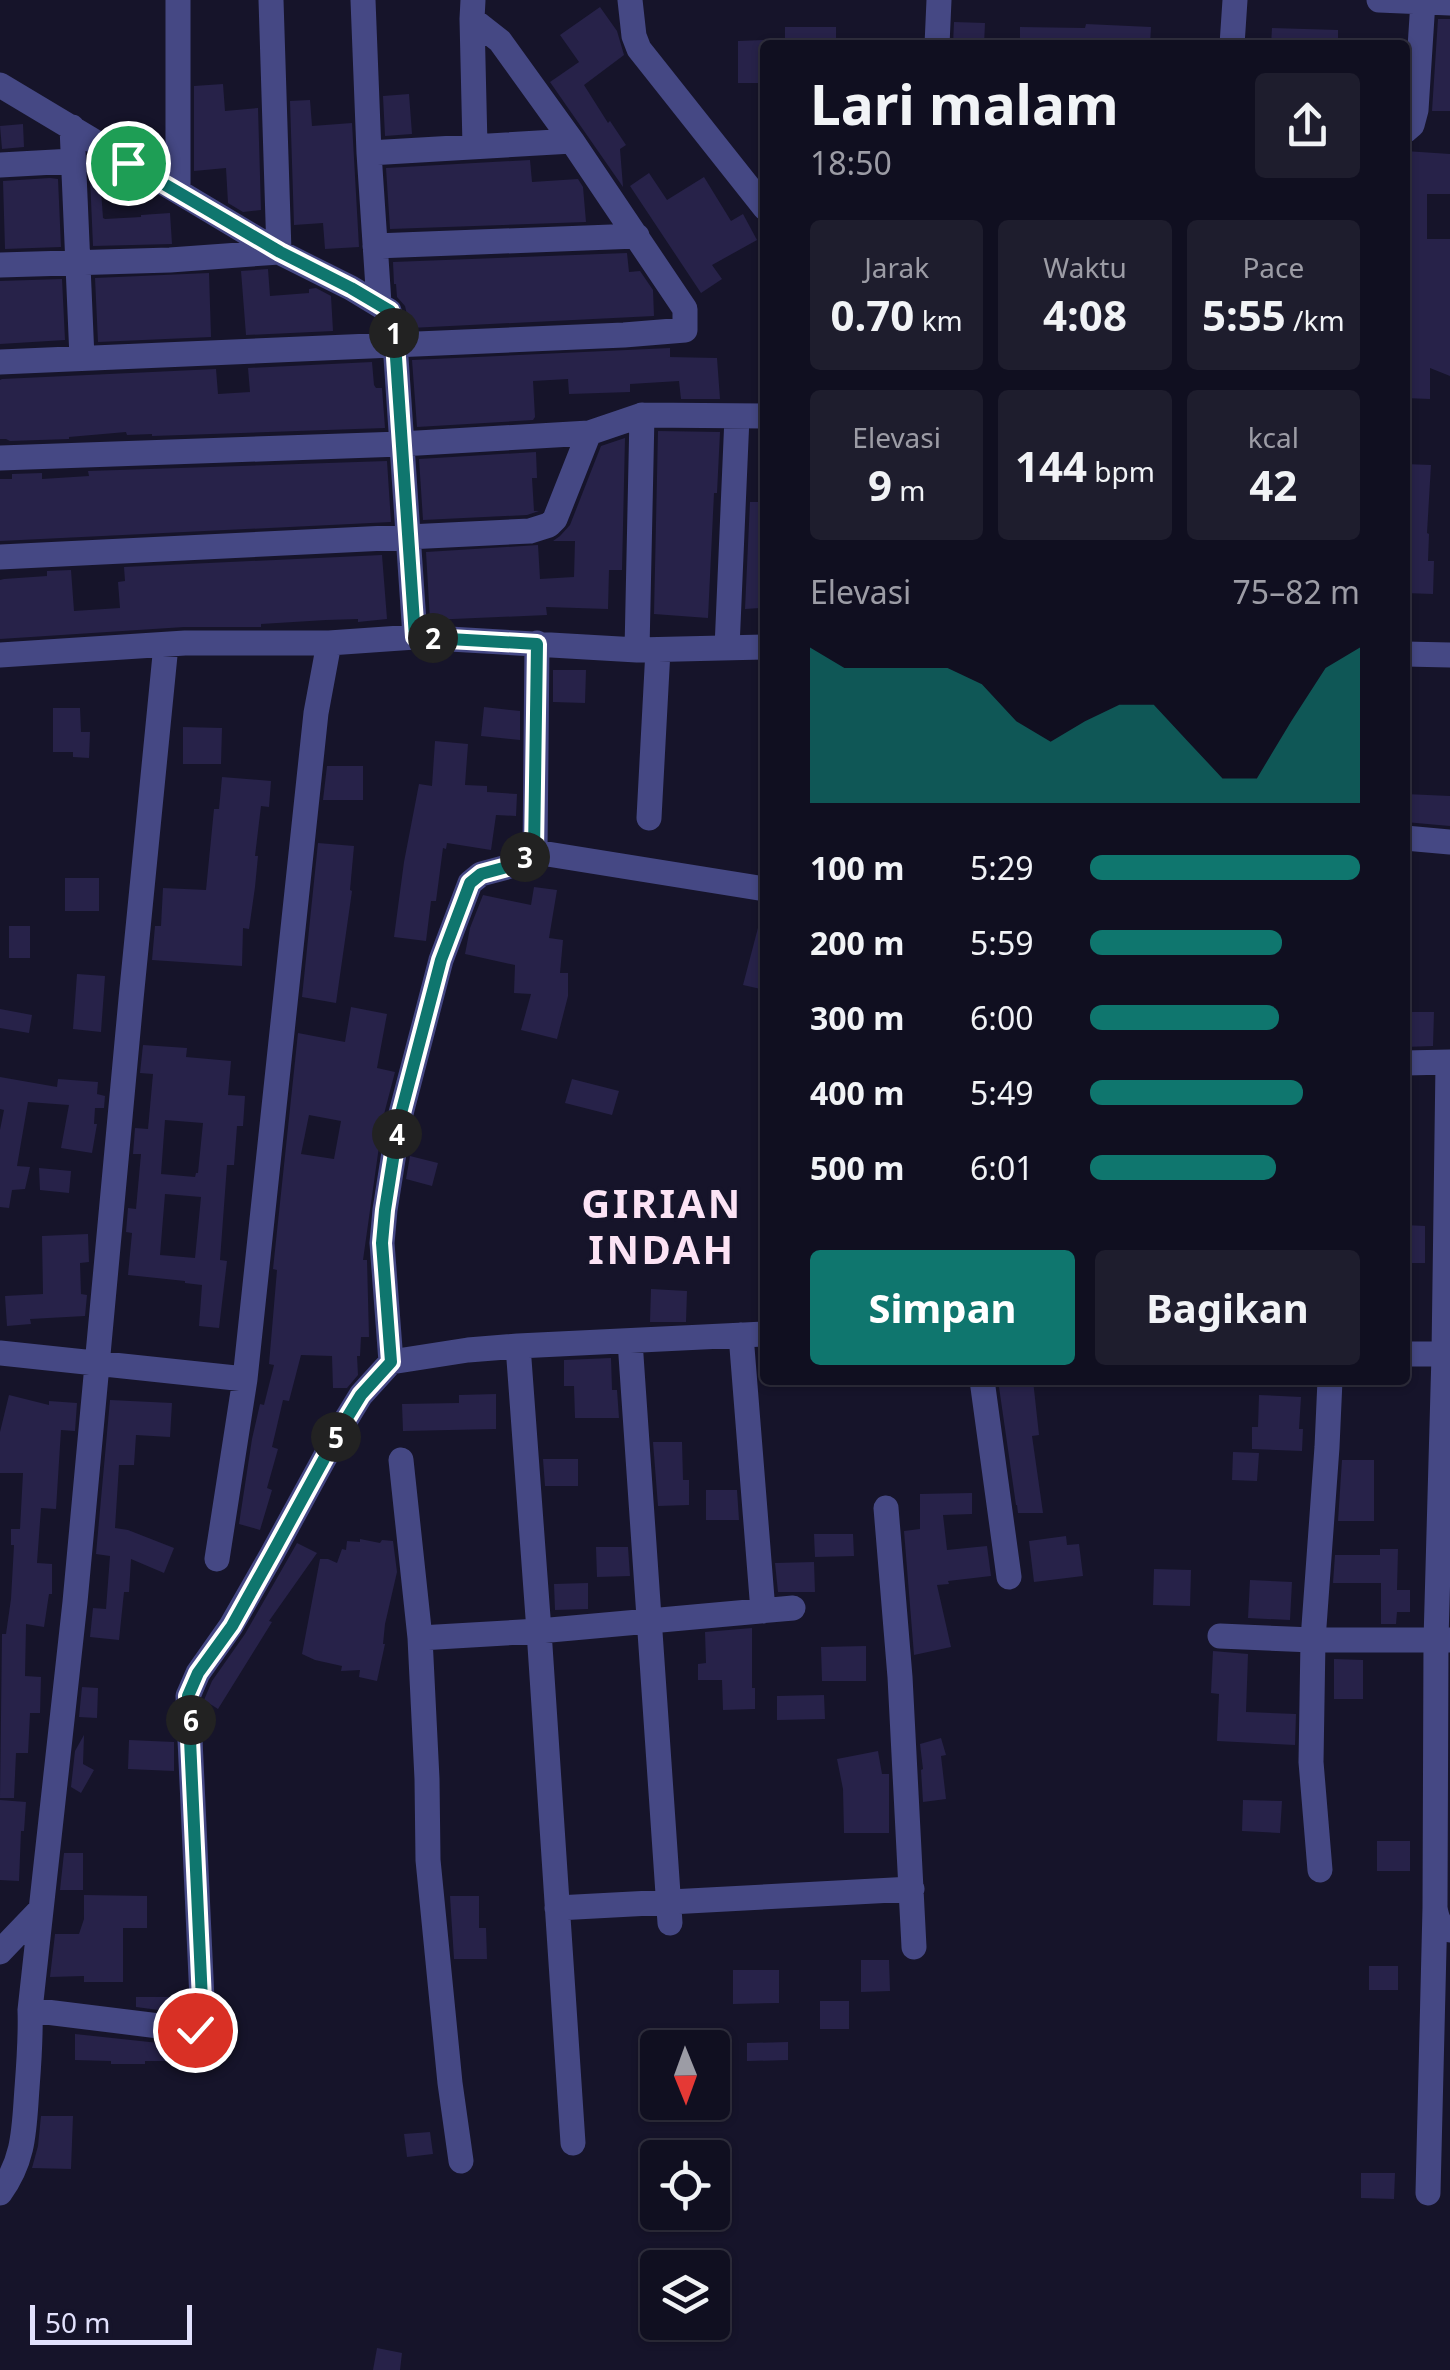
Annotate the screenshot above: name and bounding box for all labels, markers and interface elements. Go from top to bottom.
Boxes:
text: Lari malam [810,66,1119,141]
button: share [1255,73,1360,178]
pin [86,121,171,206]
icon: arrive [101,136,156,191]
text: 18:50 [810,141,892,184]
text: Jarak [864,248,929,286]
text: Waktu [1043,248,1127,286]
text: Pace [1242,248,1304,286]
text: 0.70 [831,286,914,343]
text: 4:08 [1043,286,1127,343]
text: 5:55 [1202,286,1286,343]
text: km [914,301,963,339]
text: /km [1286,301,1345,339]
pin: 1 [369,308,419,358]
text: 1 [386,314,402,352]
text: Elevasi [852,418,941,456]
text: kcal [1248,418,1299,456]
text: 144 [1015,437,1087,494]
text: bpm [1087,452,1155,490]
text: 9 [868,456,892,513]
text: 42 [1249,456,1297,513]
text: m [892,471,925,509]
text: Elevasi [810,570,911,613]
text: 75–82 m [1233,570,1360,613]
pin: 2 [408,613,458,663]
text: 2 [425,619,441,657]
pin: 3 [500,832,550,882]
text: 3 [517,838,533,876]
text: 100 m [810,846,904,889]
text: 5:29 [970,846,1034,889]
text: 200 m [810,921,904,964]
text: 5:59 [970,921,1034,964]
text: 300 m [810,996,904,1039]
text: 6:00 [970,996,1034,1039]
text: 400 m [810,1071,904,1114]
text: 5:49 [970,1071,1034,1114]
pin: 4 [372,1109,422,1159]
text: 4 [389,1115,405,1153]
text: 500 m [810,1146,904,1189]
text: 6:01 [970,1146,1034,1189]
district label: GIRIAN INDAH [581,1175,743,1276]
button: Simpan [810,1250,1075,1365]
button: Bagikan [1095,1250,1360,1365]
pin: 5 [311,1412,361,1462]
text: 5 [328,1418,344,1456]
pin: 6 [166,1695,216,1745]
text: 6 [183,1701,199,1739]
pin [153,1988,238,2073]
icon: check [168,2003,223,2058]
north arrow [640,2030,730,2120]
map controls [640,2030,730,2340]
button: locate [640,2140,730,2230]
button: layers [640,2250,730,2340]
scale bar [30,2300,192,2344]
text: 50 m [45,2303,111,2341]

